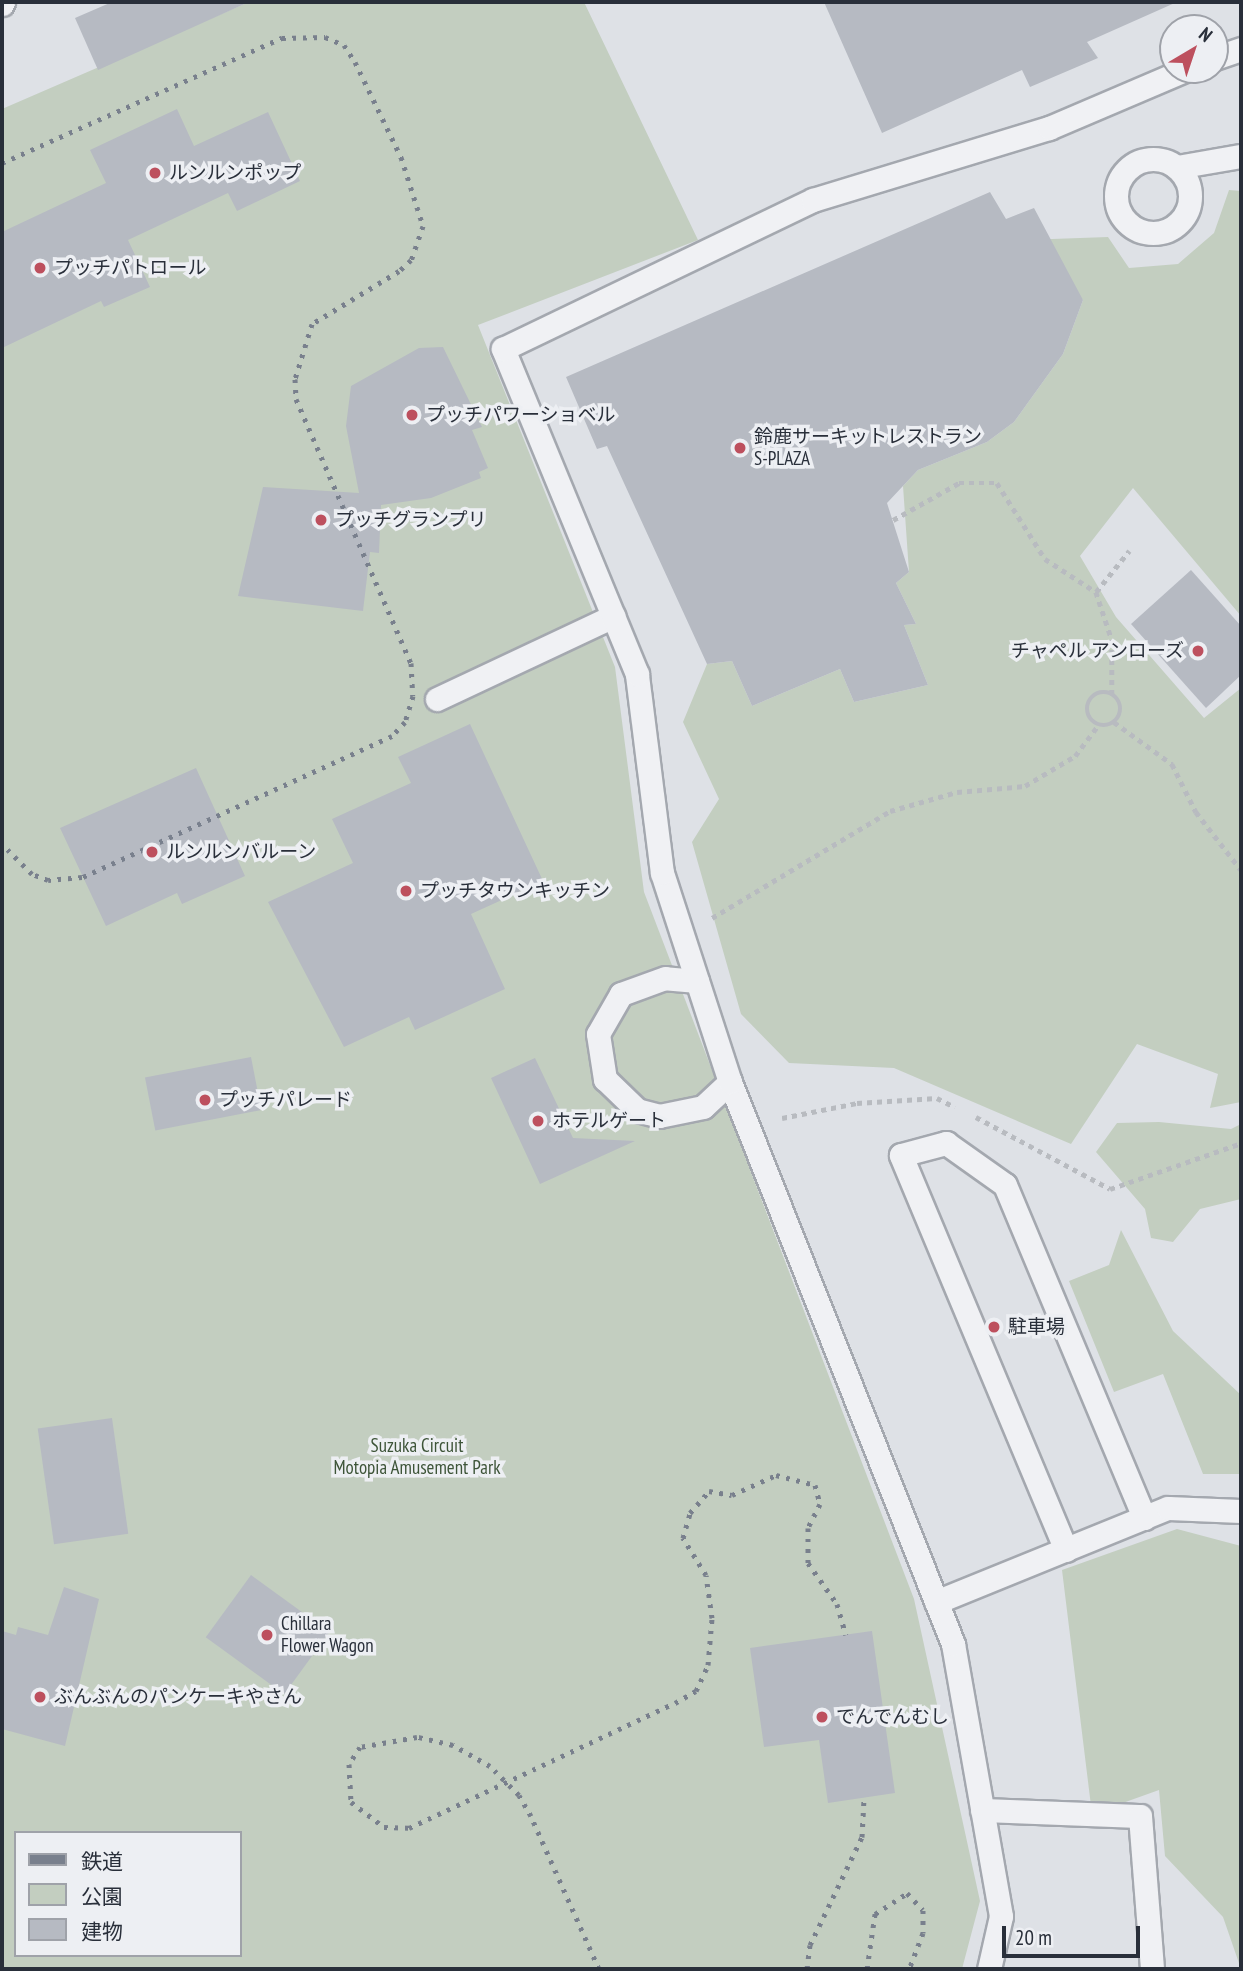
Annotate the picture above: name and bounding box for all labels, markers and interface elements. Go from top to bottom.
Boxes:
north arrow [1159,14,1229,84]
text: N [1194,22,1217,47]
place label: ルンルンポップ [169,162,302,184]
marker: ルンルンポップ [147,165,163,181]
place label: プッチパトロール [54,257,206,279]
marker: プッチパトロール [32,260,48,276]
place label: プッチパワーショベル [426,404,616,426]
marker: プッチパワーショベル [404,407,420,423]
place label: 鈴鹿サーキットレストラン S-PLAZA [754,426,982,470]
marker: 鈴鹿サーキットレストラン S-PLAZA [732,440,748,456]
place label: プッチグランプリ [335,509,487,531]
marker: プッチグランプリ [313,512,329,528]
place label: チャペル アンローズ [1009,640,1184,662]
marker: チャペル アンローズ [1190,643,1206,659]
place label: ルンルンバルーン [166,841,318,863]
marker: ルンルンバルーン [144,844,160,860]
place label: プッチタウンキッチン [420,880,610,902]
marker: プッチタウンキッチン [398,883,414,899]
place label: プッチパレード [219,1089,352,1111]
marker: プッチパレード [197,1092,213,1108]
place label: ホテルゲート [552,1110,666,1132]
marker: ホテルゲート [530,1113,546,1129]
place label: 駐車場 [1008,1316,1065,1338]
marker: 駐車場 [986,1319,1002,1335]
park label: Suzuka Circuit Motopia Amusement Park [333,1435,501,1479]
place label: Chillara Flower Wagon [281,1613,374,1657]
marker: Chillara Flower Wagon [259,1627,275,1643]
place label: ぶんぶんのパンケーキやさん [54,1686,301,1708]
marker: ぶんぶんのパンケーキやさん [32,1689,48,1705]
place label: でんでんむし [836,1706,950,1728]
marker: でんでんむし [814,1709,830,1725]
legend [14,1831,242,1957]
text: 鉄道 [81,1848,123,1875]
text: 公園 [81,1883,123,1910]
scale bar [1005,1912,1143,1956]
text: 建物 [81,1918,123,1945]
text: 20 m [1015,1924,1052,1951]

